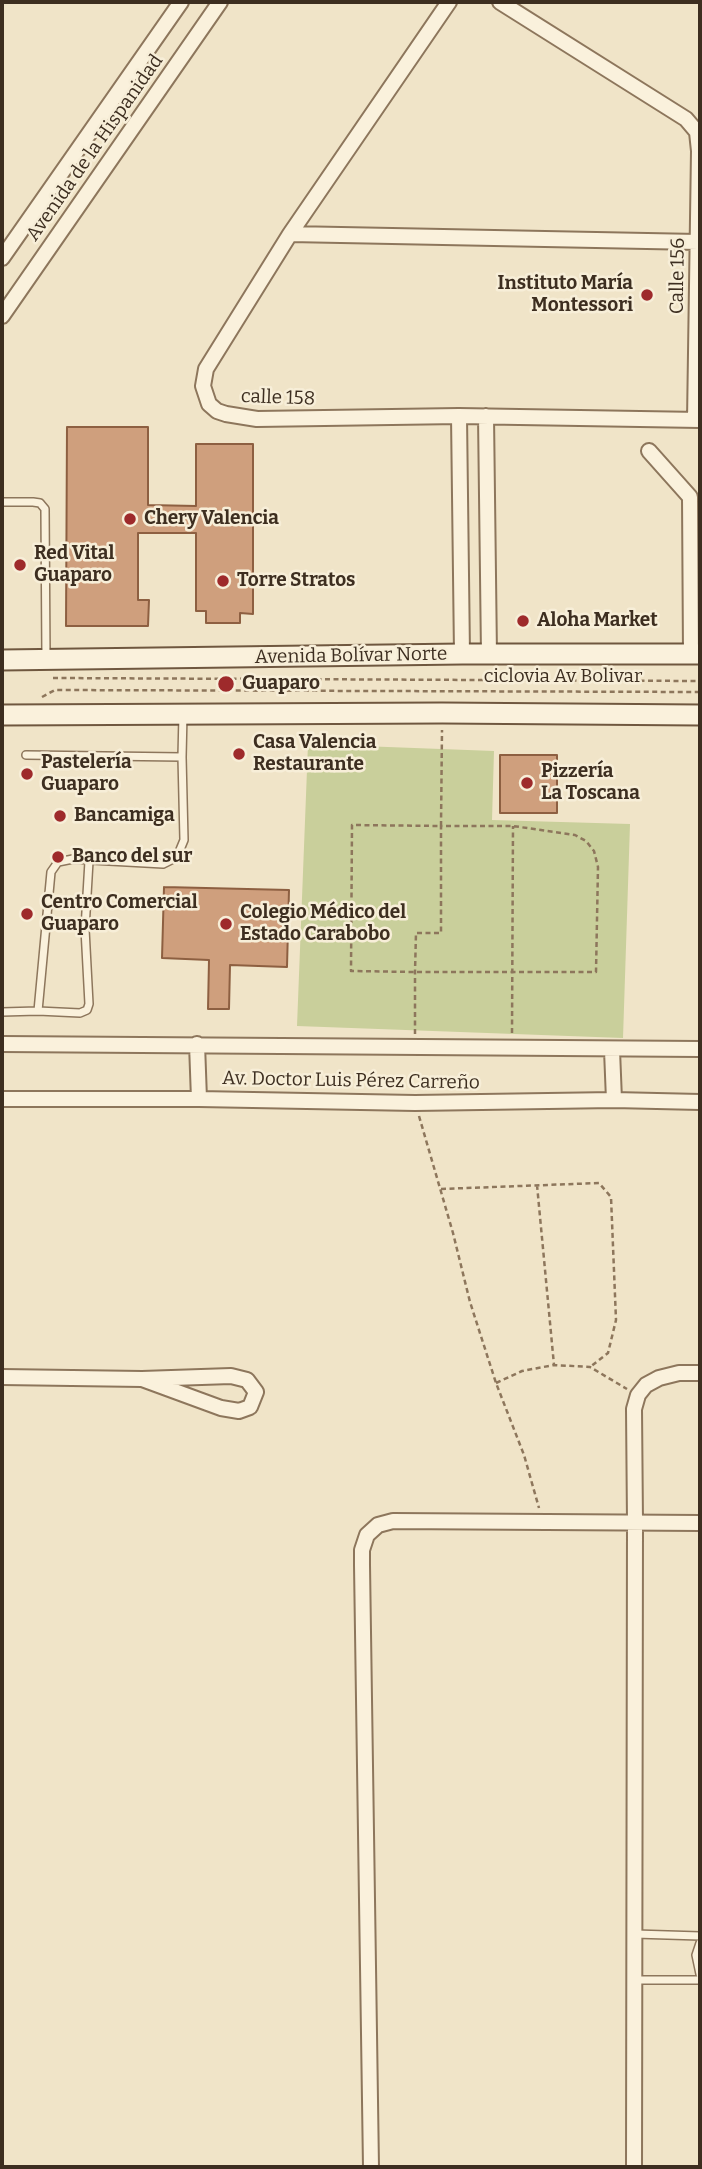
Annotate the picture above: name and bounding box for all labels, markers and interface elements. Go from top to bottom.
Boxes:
street label: Avenida de la Hispanidad [22,50,168,246]
street label: Calle 156 [666,238,690,314]
place label: Instituto María Montessori [498,273,633,317]
marker: Instituto María Montessori [639,287,655,303]
street label: calle 158 [241,385,315,411]
place label: Chery Valencia [144,508,279,530]
marker: Chery Valencia [122,511,138,527]
place label: Red Vital Guaparo [34,543,114,587]
marker: Red Vital Guaparo [12,557,28,573]
place label: Torre Stratos [237,570,355,592]
marker: Torre Stratos [215,573,231,589]
place label: Aloha Market [537,610,658,632]
marker: Aloha Market [515,613,531,629]
street label: Avenida Bolívar Norte [255,643,447,669]
street label: ciclovia Av Bolivar [484,666,642,688]
place label: Guaparo [242,673,320,695]
marker: Guaparo [216,674,236,694]
place label: Casa Valencia Restaurante [253,732,376,776]
marker: Casa Valencia Restaurante [231,746,247,762]
place label: Pastelería Guaparo [41,752,132,796]
place label: Pizzería La Toscana [541,761,640,805]
marker: Pastelería Guaparo [19,766,35,782]
marker: Pizzería La Toscana [519,775,535,791]
place label: Bancamiga [74,805,175,827]
marker: Bancamiga [52,808,68,824]
place label: Banco del sur [72,846,192,868]
marker: Banco del sur [50,849,66,865]
place label: Centro Comercial Guaparo [41,892,198,936]
place label: Colegio Médico del Estado Carabobo [240,902,406,946]
marker: Centro Comercial Guaparo [19,906,35,922]
marker: Colegio Médico del Estado Carabobo [218,916,234,932]
street label: Av. Doctor Luis Pérez Carreño [222,1067,480,1095]

